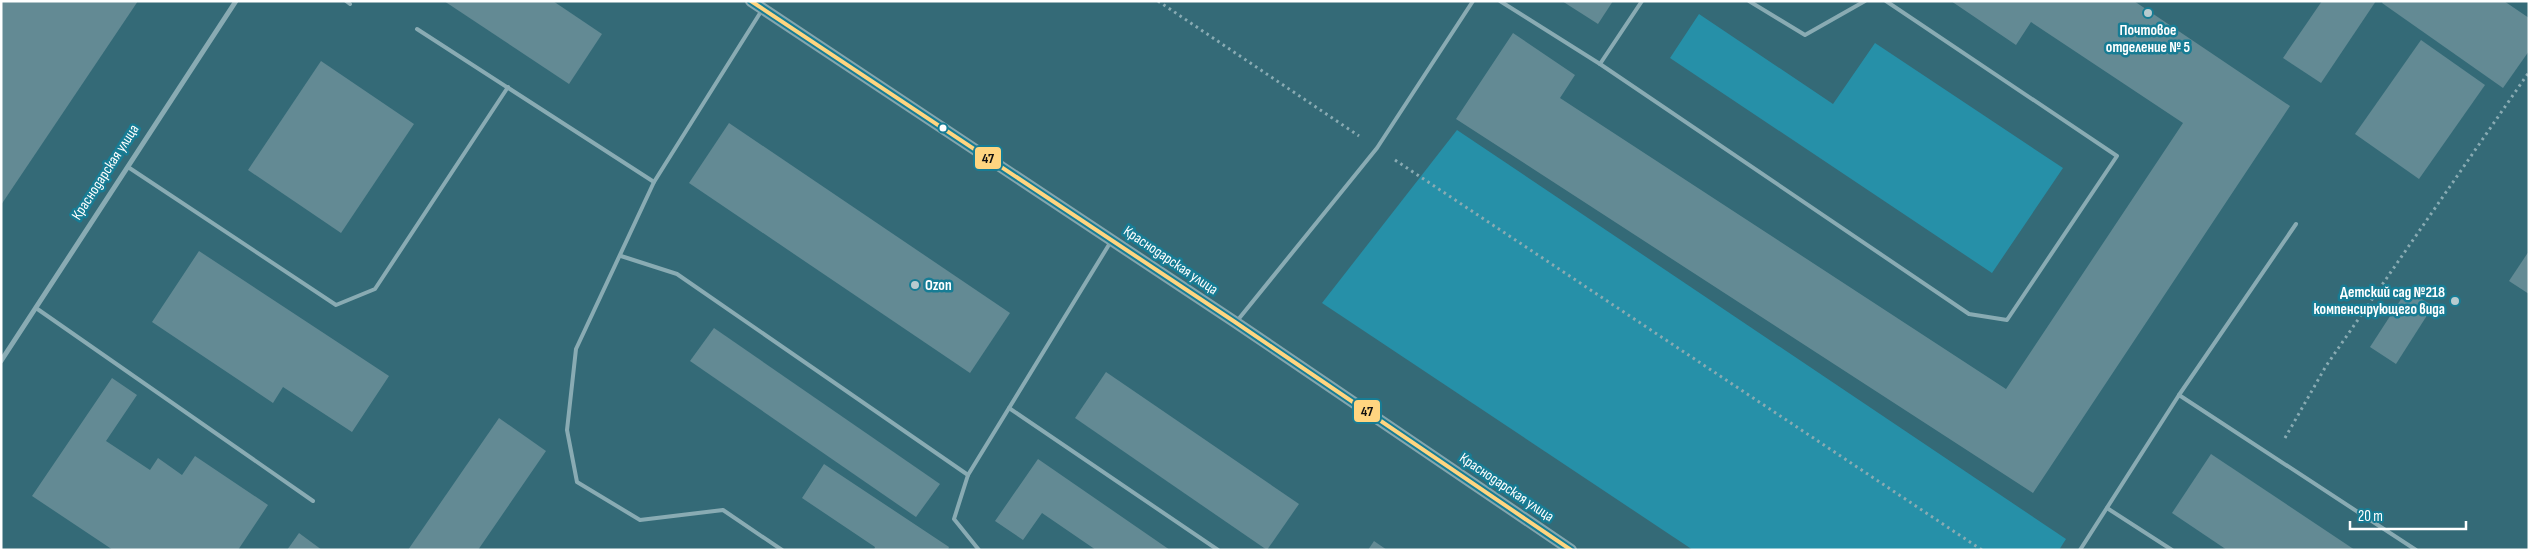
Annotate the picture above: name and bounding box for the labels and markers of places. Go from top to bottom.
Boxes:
marker: Почтовое отделение № 5 [2142,7,2154,19]
place label: Почтовое отделение № 5 [2106,21,2191,57]
unlabelled marker [938,123,948,133]
place label: Ozon [925,276,952,295]
marker: Ozon [909,279,921,291]
place label: Детский сад №218 компенсирующего вида [2314,283,2445,319]
marker: Детский сад №218 компенсирующего вида [2449,295,2461,307]

